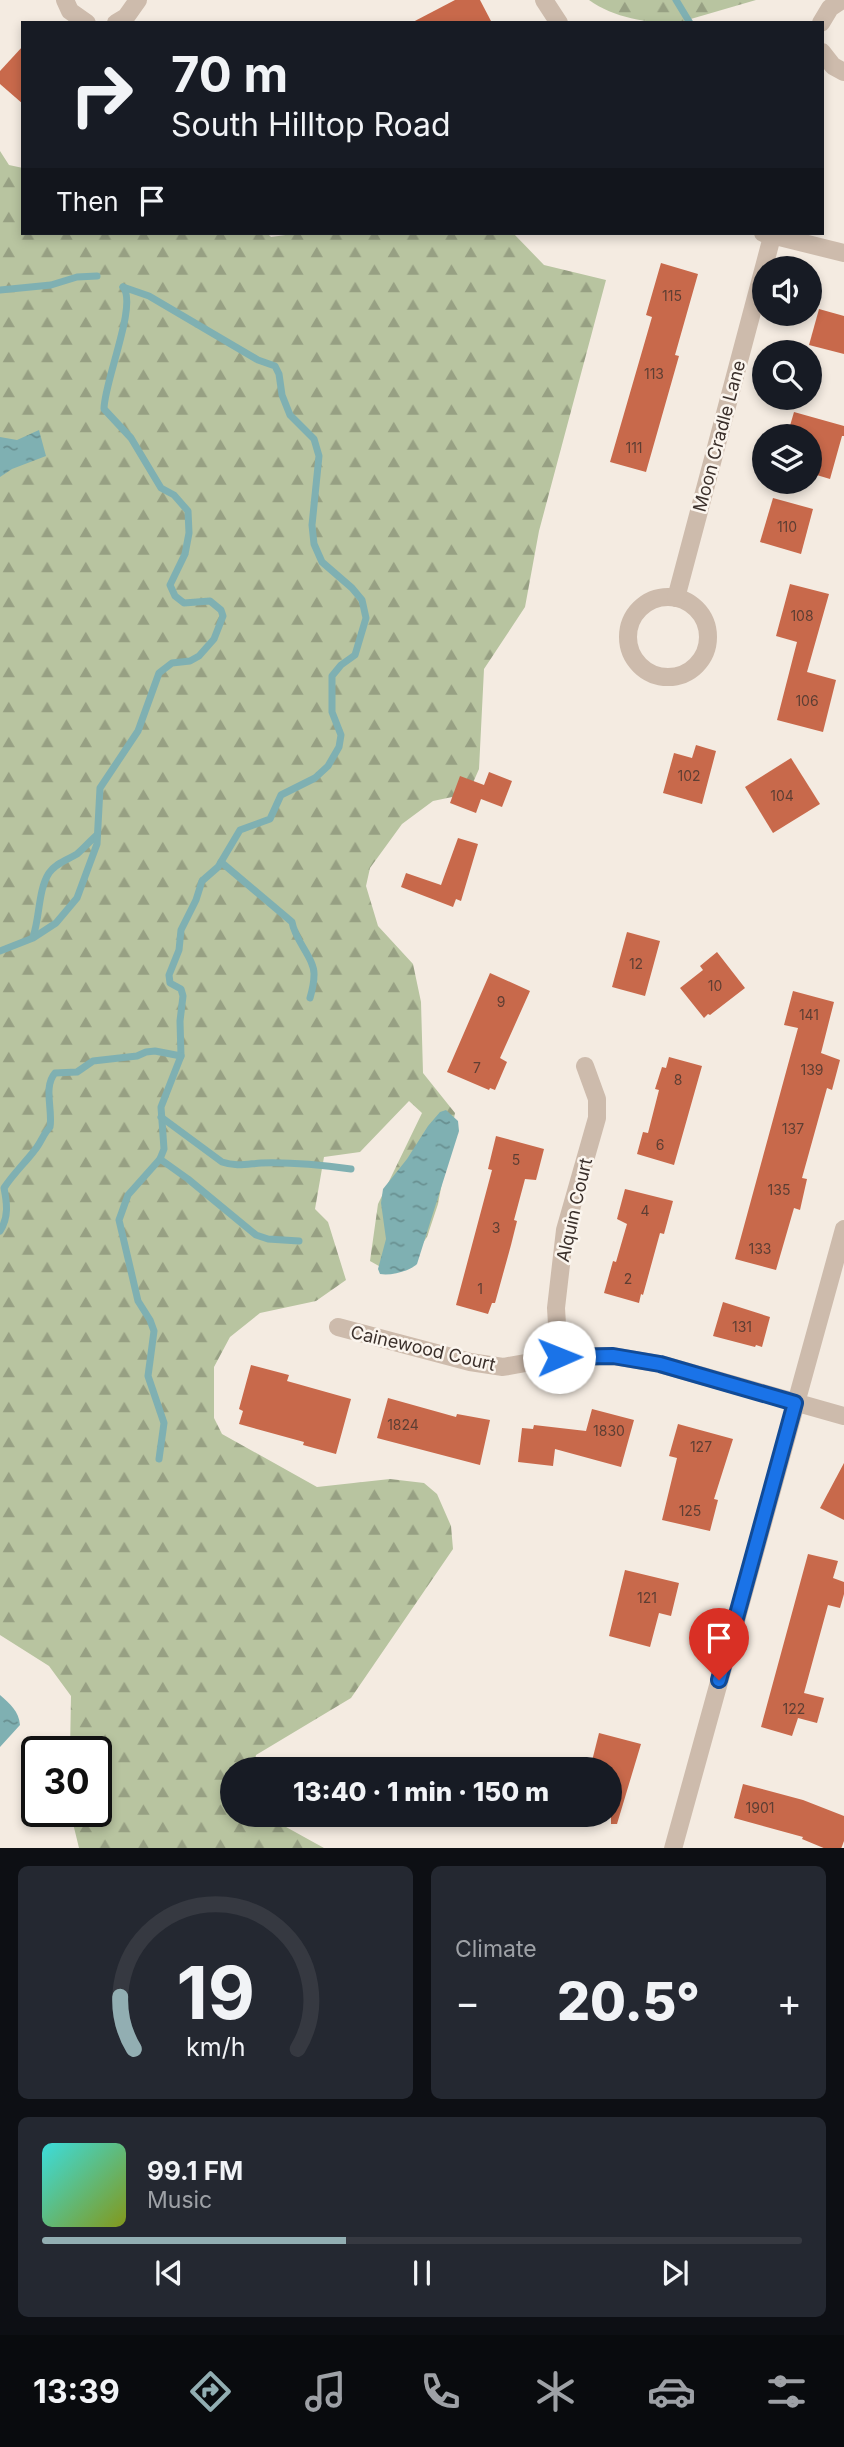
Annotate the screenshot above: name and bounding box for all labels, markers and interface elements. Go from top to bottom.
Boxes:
text: 70 m [171,45,288,104]
icon: right [56,49,147,140]
text: South Hilltop Road [171,105,451,144]
icon: arrive [133,182,171,220]
text: Then [56,186,119,217]
map controls [752,256,822,494]
button: sound [752,256,822,326]
house number: 115 [662,287,682,304]
button: search [752,340,822,410]
street label: Moon Cradle Lane [689,358,749,514]
house number: 113 [644,365,664,382]
button: layers [752,424,822,494]
house number: 111 [625,439,643,456]
house number: 110 [777,518,797,535]
house number: 108 [790,607,814,624]
house number: 106 [795,692,819,709]
house number: 102 [677,767,701,784]
house number: 104 [770,787,794,804]
house number: 12 [629,955,643,972]
house number: 10 [708,977,722,994]
house number: 9 [497,993,505,1010]
house number: 141 [799,1006,819,1023]
house number: 7 [473,1059,481,1076]
house number: 139 [800,1061,824,1078]
house number: 8 [674,1071,682,1088]
house number: 137 [782,1120,804,1137]
house number: 6 [656,1136,664,1153]
house number: 5 [512,1151,520,1168]
street label: Alquin Court [552,1156,596,1264]
house number: 135 [768,1181,790,1198]
house number: 4 [640,1202,650,1219]
house number: 3 [492,1219,500,1236]
house number: 133 [749,1240,772,1257]
house number: 2 [624,1270,632,1287]
house number: 1 [477,1280,483,1297]
house number: 131 [732,1318,752,1335]
position arrow [522,1320,596,1394]
street label: Cainewood Court [349,1321,498,1375]
house number: 1824 [387,1416,419,1433]
house number: 1830 [593,1422,625,1439]
house number: 127 [690,1438,712,1455]
house number: 125 [679,1502,701,1519]
house number: 121 [637,1589,657,1606]
pin [689,1608,749,1680]
icon: arrive [700,1619,738,1657]
house number: 122 [783,1700,805,1717]
speed limit sign: 30 [21,1736,112,1827]
text: 13:40 · 1 min · 150 m [293,1776,549,1807]
house number: 1901 [746,1799,774,1816]
text: Climate [455,1935,537,1963]
text: 19 [176,1948,255,2037]
text: 20.5° [557,1970,700,2033]
text: − [455,1979,480,2025]
text: + [777,1979,802,2025]
text: km/h [186,2031,245,2061]
text: 99.1 FM [147,2155,243,2186]
text: Music [147,2186,212,2214]
icon: previous [150,2254,188,2292]
icon: pause [403,2254,441,2292]
icon: next [656,2254,694,2292]
icon: directions [186,2367,235,2416]
icon: music [301,2367,350,2416]
icon: phone [416,2367,465,2416]
icon: climate [531,2367,580,2416]
icon: car [647,2367,696,2416]
icon: filters [762,2367,811,2416]
text: 13:39 [33,2372,120,2411]

